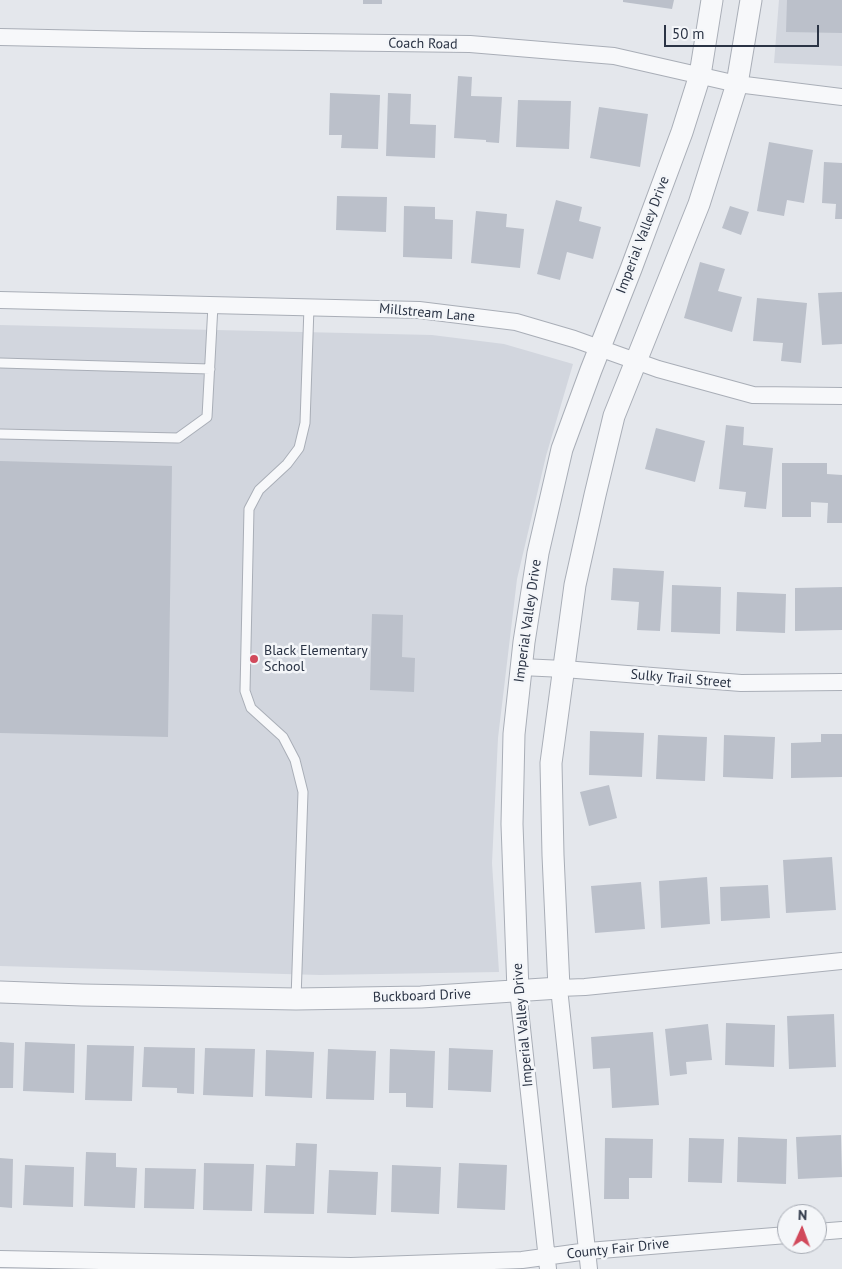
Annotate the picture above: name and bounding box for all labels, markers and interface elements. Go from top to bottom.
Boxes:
scale bar [667,15,822,47]
text: 50 m [672,24,705,43]
street label: Coach Road [388,35,458,53]
street label: Imperial Valley Drive [613,174,673,296]
street label: Millstream Lane [378,300,476,326]
street label: Imperial Valley Drive [511,558,545,684]
place label: Black Elementary School [264,643,368,676]
marker: Black Elementary School [248,653,260,665]
street label: Sulky Trail Street [630,666,732,692]
street label: Imperial Valley Drive [509,962,537,1088]
street label: Buckboard Drive [373,986,471,1006]
north arrow [777,1204,827,1254]
text: N [798,1206,807,1224]
street label: County Fair Drive [566,1235,670,1263]

